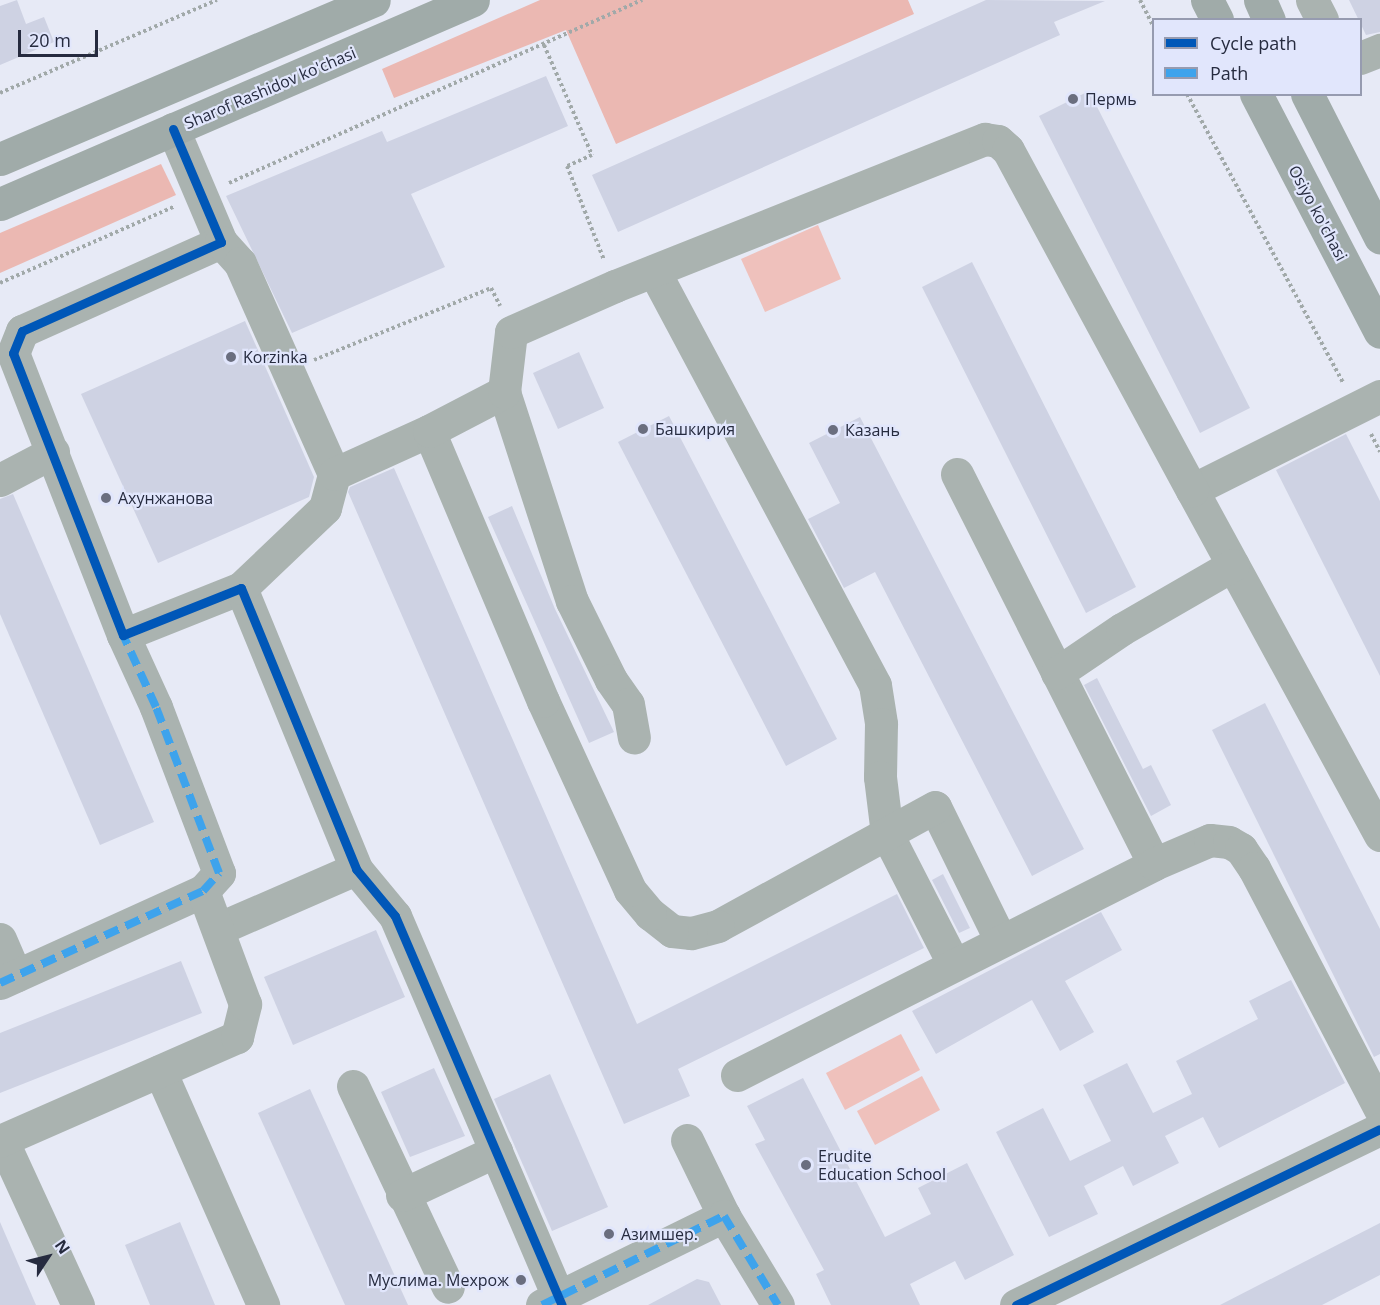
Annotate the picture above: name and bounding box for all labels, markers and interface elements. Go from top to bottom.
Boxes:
scale bar [21,18,100,56]
legend [1152,18,1362,96]
text: 20 m [29,28,71,52]
text: Cycle path [1210,31,1297,55]
street label: Sharof Rashidov ko'chasi [181,43,359,133]
text: Path [1210,61,1248,85]
place label: Пермь [1085,89,1137,109]
marker: Пермь [1066,92,1080,106]
street label: Osiyo ko'chasi [1285,162,1351,264]
place label: Korzinka [243,347,308,367]
marker: Korzinka [224,350,238,364]
place label: Башкирия [655,419,735,439]
place label: Казань [845,420,900,440]
marker: Башкирия [636,422,650,436]
marker: Казань [826,423,840,437]
place label: Ахунжанова [118,488,213,508]
marker: Ахунжанова [99,491,113,505]
place label: Erudite Education School [818,1146,946,1184]
marker: Erudite Education School [799,1158,813,1172]
place label: Азимшер. [621,1224,698,1244]
north arrow [18,1227,78,1287]
marker: Азимшер. [602,1227,616,1241]
text: N [50,1235,75,1258]
place label: Муслима. Мехрож [368,1270,509,1290]
marker: Муслима. Мехрож [514,1273,528,1287]

